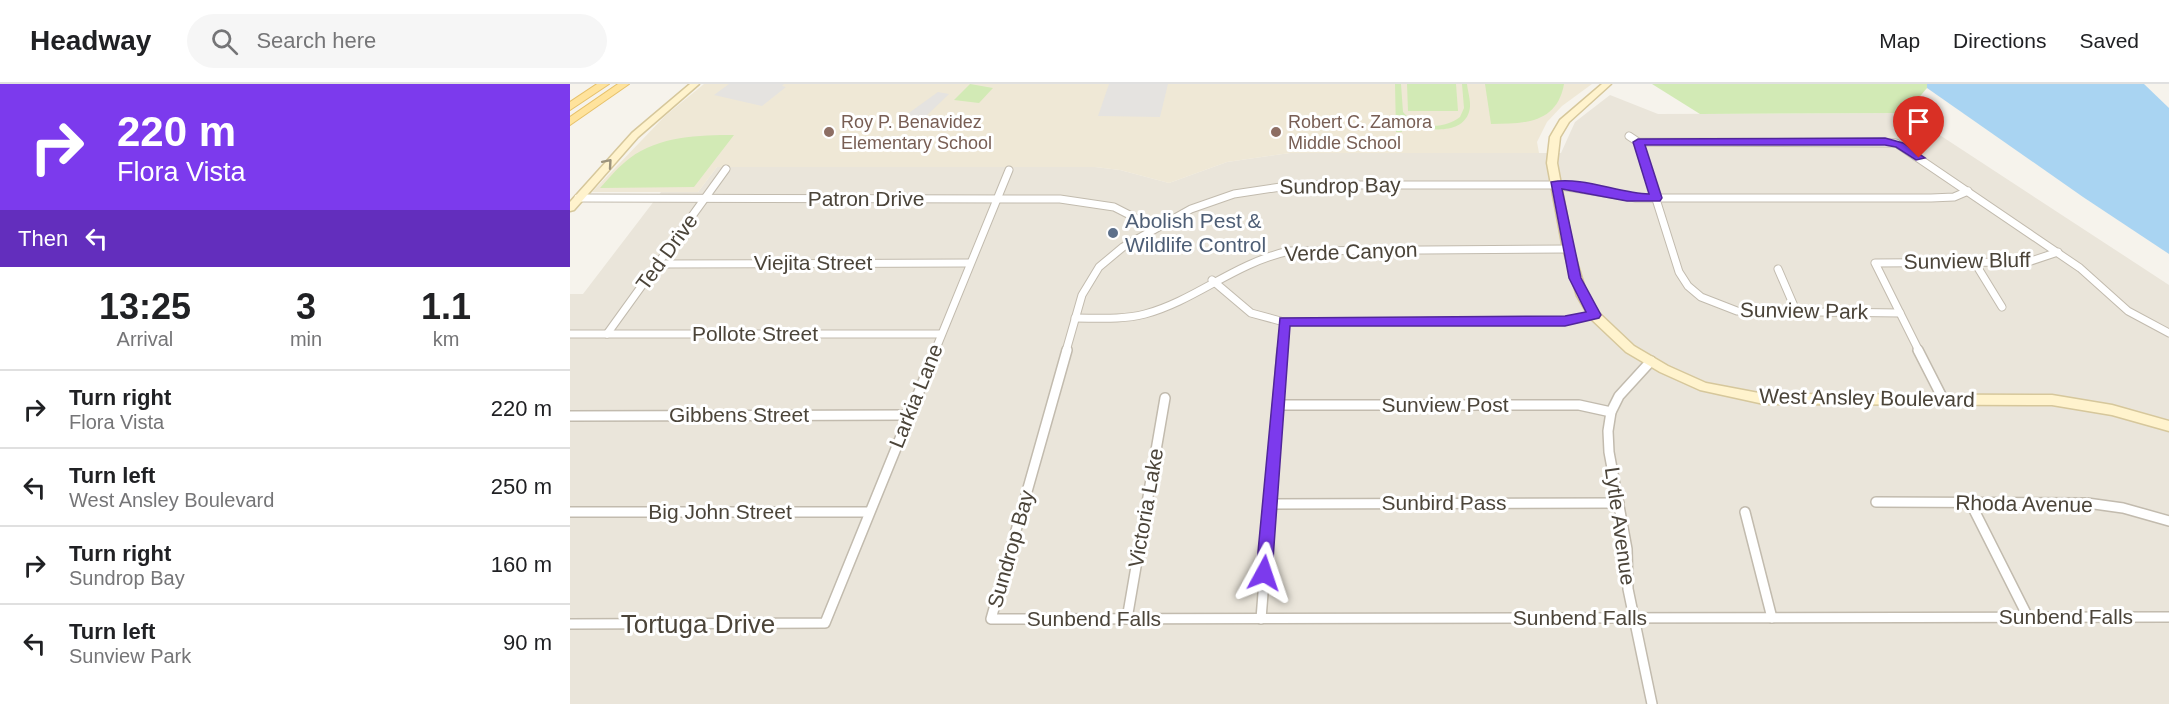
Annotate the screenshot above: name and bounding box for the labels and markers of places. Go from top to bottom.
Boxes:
pin [1893,96,1944,158]
place label: Roy P. Benavidez Elementary School [841,112,992,153]
place label: Robert C. Zamora Middle School [1288,112,1433,153]
marker: Roy P. Benavidez Elementary School [822,125,836,139]
marker: Robert C. Zamora Middle School [1269,125,1283,139]
place label: Abolish Pest & Wildlife Control [1125,209,1266,256]
marker: Abolish Pest & Wildlife Control [1106,226,1120,240]

